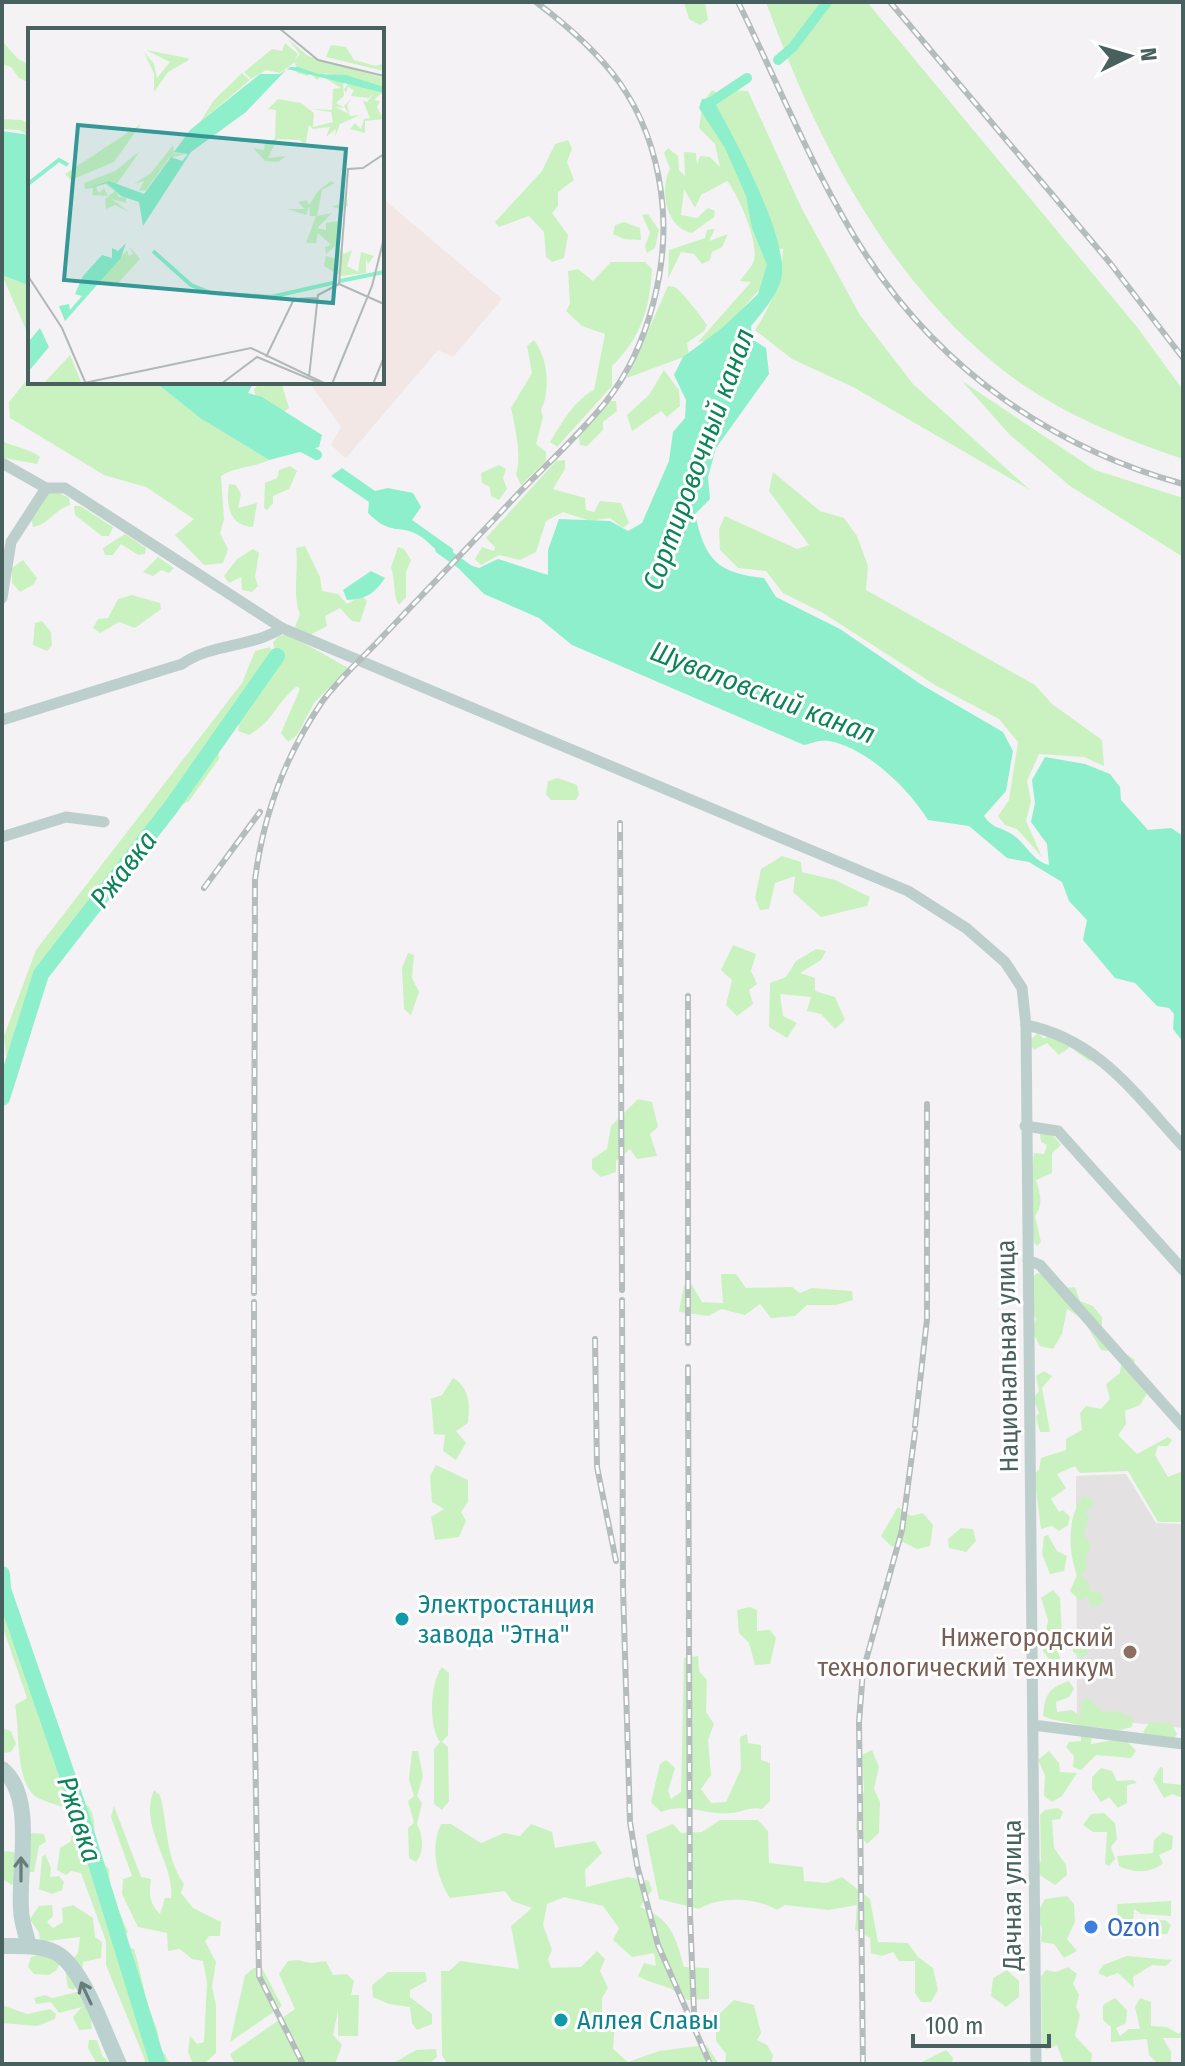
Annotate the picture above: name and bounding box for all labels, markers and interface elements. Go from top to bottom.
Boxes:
north arrow [1089,16,1169,96]
inset map [28,28,384,384]
text: N [1134,47,1162,62]
water label: Сортировочный канал [636,324,761,594]
water label: Шуваловский канал [646,634,880,751]
water label: Ржавка [83,824,164,914]
street label: Национальная улица [990,1239,1025,1473]
place label: Электростанция завода "Этна" [418,1589,595,1650]
marker: Электростанция завода "Этна" [393,1610,411,1628]
place label: Нижегородский технологический техникум [817,1622,1114,1683]
marker: Нижегородский технологический техникум [1121,1643,1139,1661]
water label: Ржавка [50,1772,109,1866]
street label: Дачная улица [997,1820,1028,1971]
one-way arrow [13,1856,29,1883]
place label: Ozon [1107,1912,1161,1943]
marker: Ozon [1082,1918,1100,1936]
one-way arrow [78,1982,93,2006]
scale bar [913,1998,1049,2048]
place label: Аллея Славы [577,2005,719,2036]
marker: Аллея Славы [552,2011,570,2029]
text: 100 m [925,2012,983,2040]

